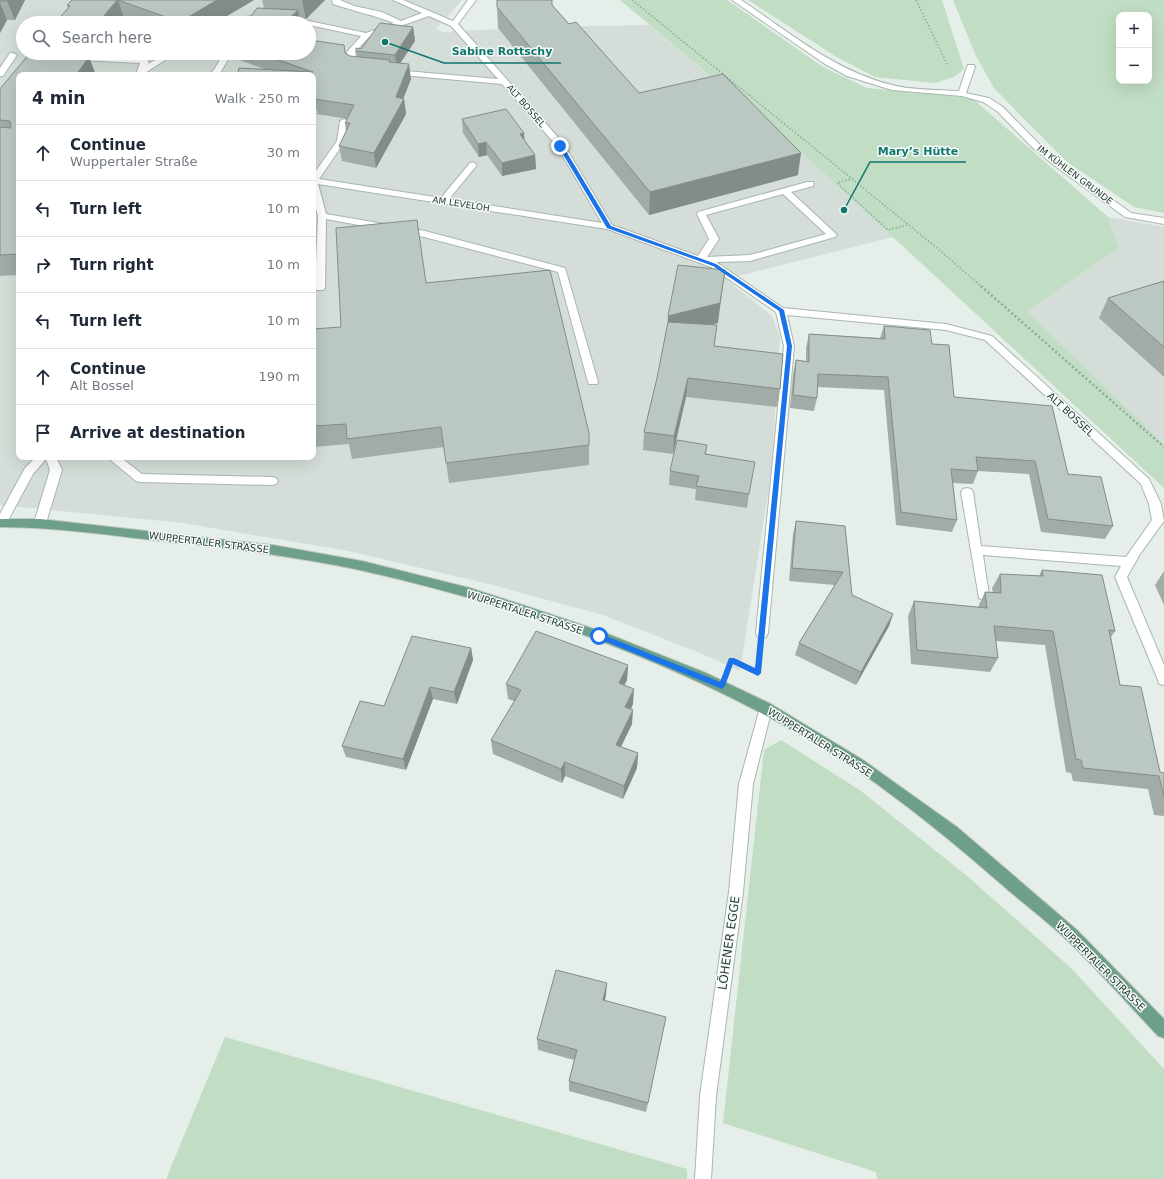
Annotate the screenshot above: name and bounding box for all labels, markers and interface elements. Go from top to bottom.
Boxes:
map controls [1116,12,1152,84]
button: + [1116,12,1152,48]
search box [16,16,316,60]
icon: search [30,27,52,49]
text: Search here [62,29,152,47]
callout: Sabine Rottschy [444,40,561,63]
text: Sabine Rottschy [452,45,552,58]
button: − [1116,48,1152,84]
street label: ALT BOSSEL [505,83,547,129]
text: 4 min [32,88,85,108]
text: Walk · 250 m [215,91,300,106]
text: Continue [70,136,146,154]
route end [551,137,569,155]
callout: Mary’s Hütte [870,139,966,162]
icon: ahead [32,142,54,164]
street label: IM KÜHLEN GRUNDE [1035,143,1115,207]
text: 30 m [267,145,300,160]
text: Mary’s Hütte [878,145,958,158]
text: Wuppertaler Straße [70,154,197,169]
street label: AM LEVELOH [432,195,490,213]
icon: left [32,198,54,220]
text: Turn left [70,200,142,218]
text: 10 m [267,201,300,216]
icon: right [32,254,54,276]
text: Turn right [70,256,154,274]
text: 10 m [267,257,300,272]
icon: left [32,310,54,332]
text: Turn left [70,312,142,330]
text: 10 m [267,313,300,328]
text: Continue [70,360,146,378]
icon: ahead [32,366,54,388]
text: 190 m [258,369,300,384]
text: Alt Bossel [70,378,134,393]
street label: ALT BOSSEL [1045,390,1096,439]
icon: arrive [32,422,54,444]
text: Arrive at destination [70,424,245,442]
street label: WUPPERTALER STRASSE [148,530,270,555]
street label: WUPPERTALER STRASSE [466,589,584,636]
route start [590,627,608,645]
street label: WUPPERTALER STRASSE [766,706,874,779]
street label: LÖHENER EGGE [713,895,743,991]
street label: WUPPERTALER STRASSE [1054,920,1147,1013]

